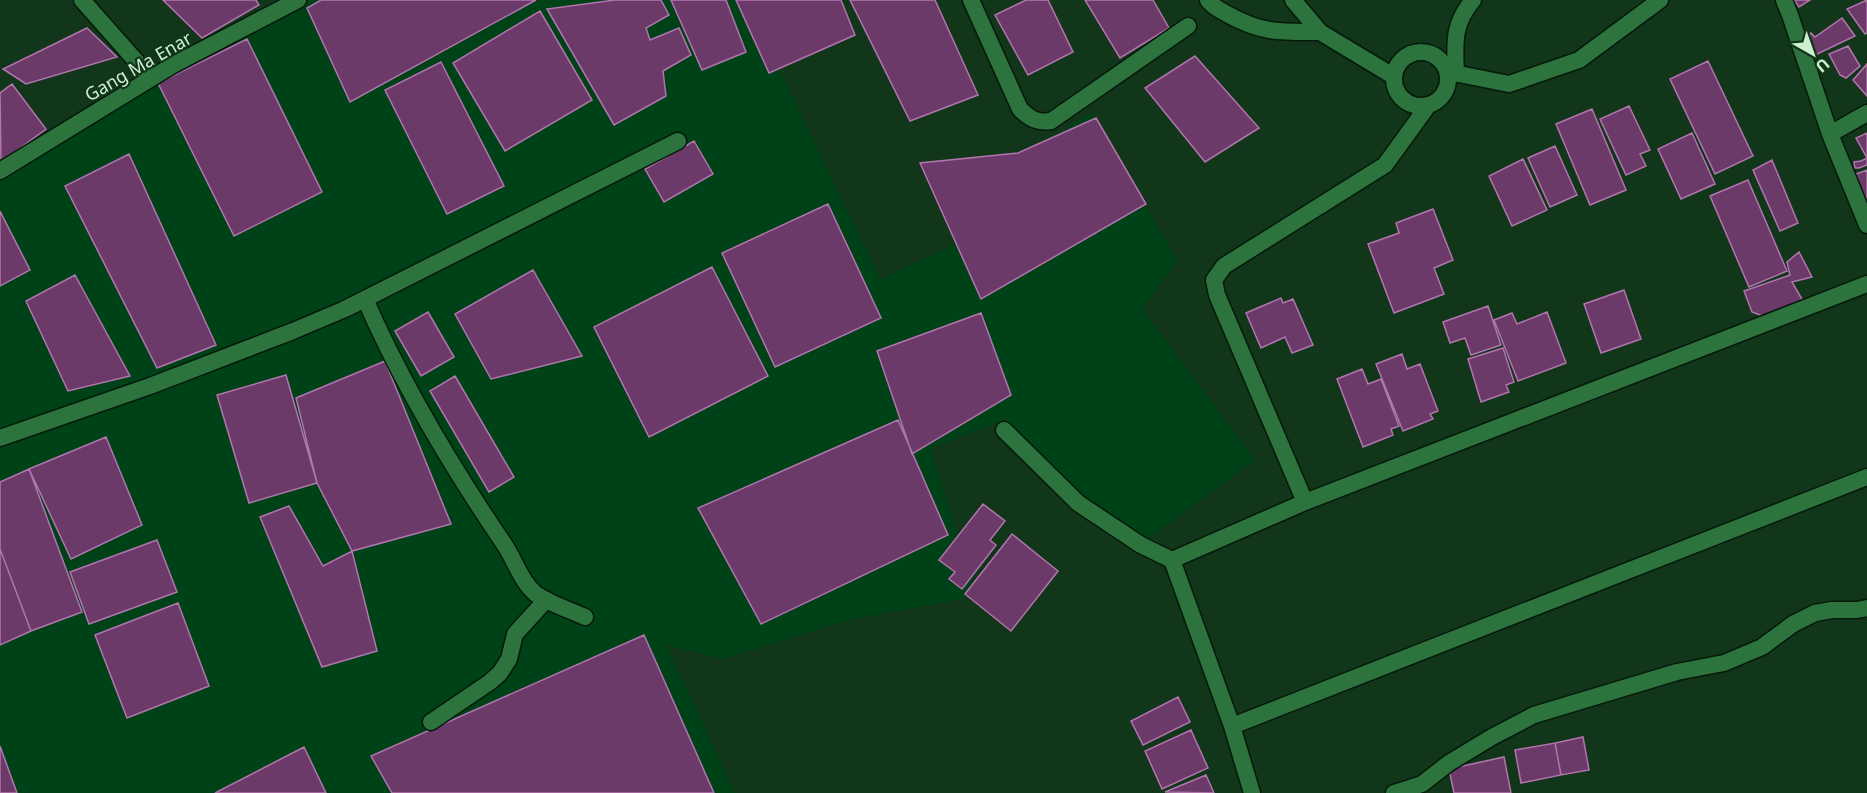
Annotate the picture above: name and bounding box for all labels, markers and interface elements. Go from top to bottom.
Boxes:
north arrow [1783,24,1843,84]
street label: Gang Ma Enar [80,25,196,106]
text: U [1811,53,1834,78]

